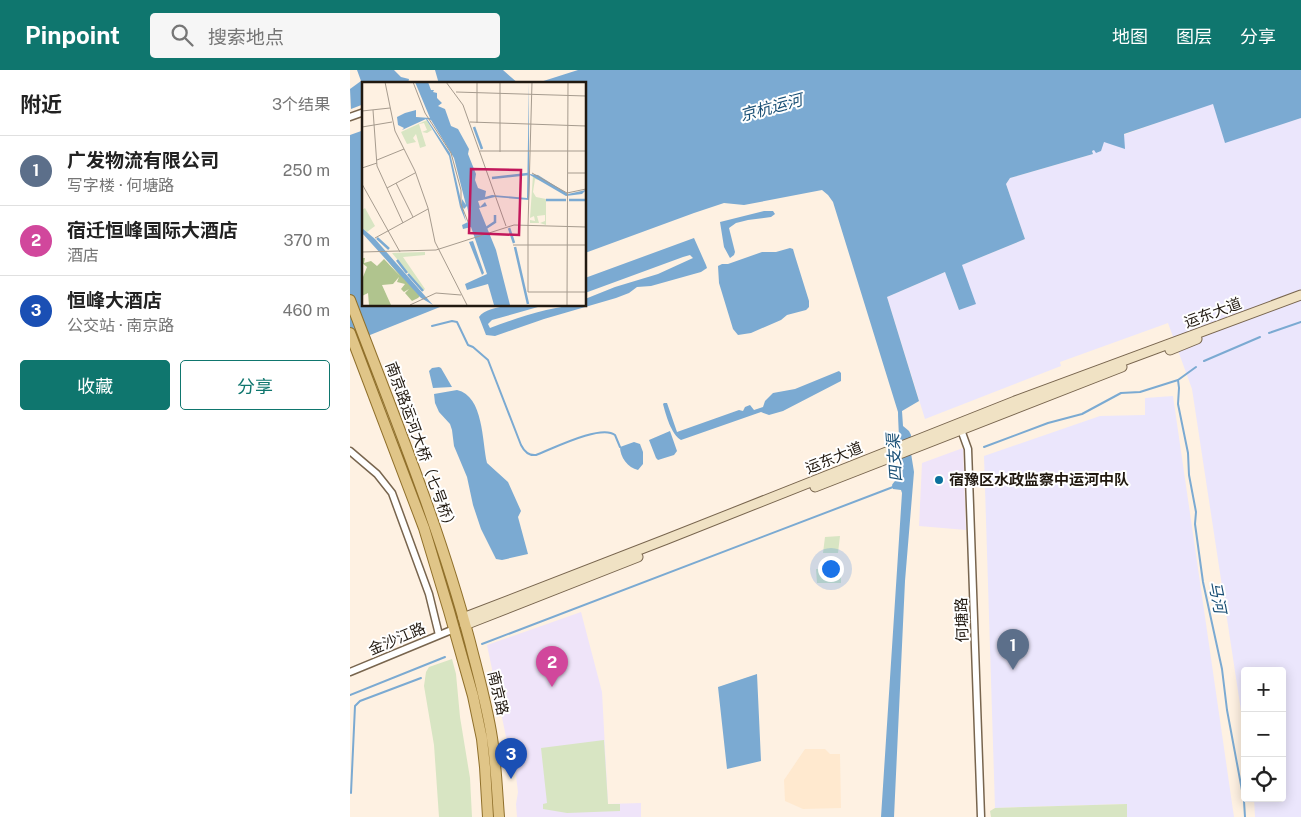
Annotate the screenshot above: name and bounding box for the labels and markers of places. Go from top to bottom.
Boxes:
place label: 宿豫区水政监察中运河中队 [949,471,1129,488]
marker: 宿豫区水政监察中运河中队 [933,474,945,486]
pin: 1 [997,629,1029,670]
pin: 2 [536,646,568,687]
pin: 3 [495,738,527,779]

